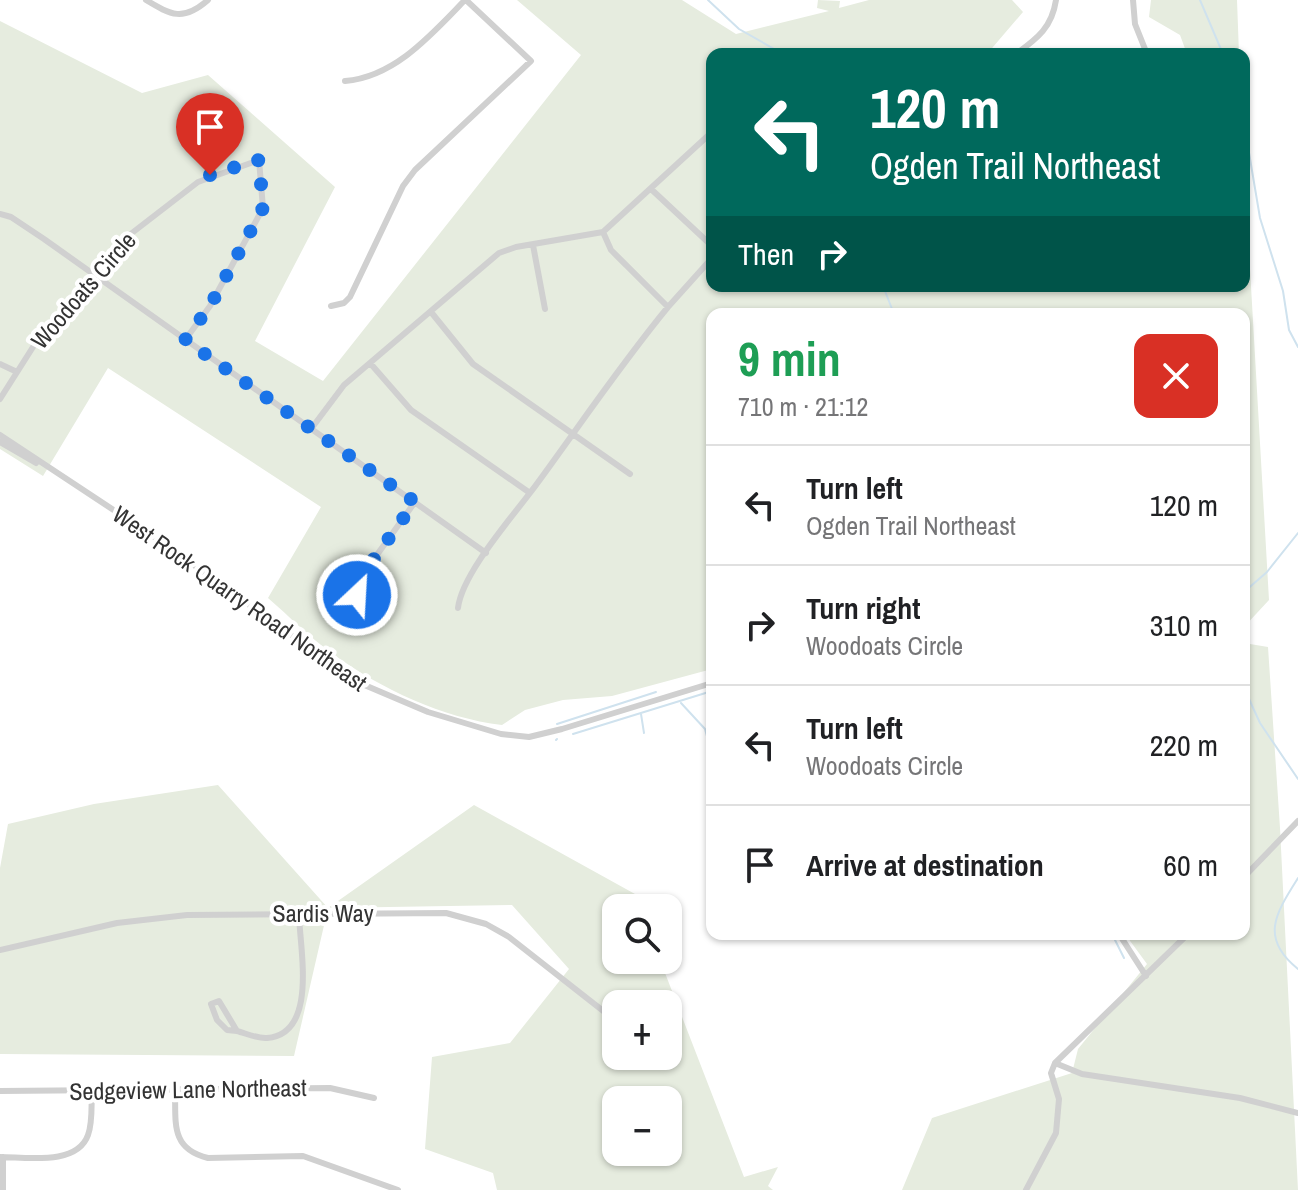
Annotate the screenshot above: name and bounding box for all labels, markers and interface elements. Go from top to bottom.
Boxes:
text: 120 m [870,70,1000,145]
icon: left [738,80,842,184]
pin [176,93,244,175]
icon: arrive [188,105,232,149]
text: Ogden Trail Northeast [870,142,1160,190]
street label: Woodoats Circle [23,225,143,355]
icon: right [810,232,854,276]
text: Then [738,234,794,274]
text: 9 min [738,326,841,391]
button: close [1134,334,1218,418]
text: 710 m · 21:12 [738,389,868,424]
text: Turn left [806,468,903,508]
icon: left [738,483,782,527]
text: 120 m [1150,485,1218,525]
street label: West Rock Quarry Road Northeast [106,498,374,699]
text: Ogden Trail Northeast [806,508,1016,543]
position arrow [315,553,399,637]
text: Turn right [806,588,920,628]
icon: right [738,603,782,647]
text: 310 m [1150,605,1218,645]
text: Woodoats Circle [806,628,963,663]
text: Turn left [806,708,903,748]
icon: left [738,723,782,767]
text: 220 m [1150,725,1218,765]
text: Woodoats Circle [806,748,963,783]
icon: arrive [738,843,782,887]
text: Arrive at destination [806,845,1044,885]
text: 60 m [1163,845,1218,885]
map controls [602,894,682,1166]
button: search [602,894,682,974]
street label: Sardis Way [273,897,374,929]
button: + [602,990,682,1070]
street label: Sedgeview Lane Northeast [69,1071,307,1107]
button: − [602,1086,682,1166]

